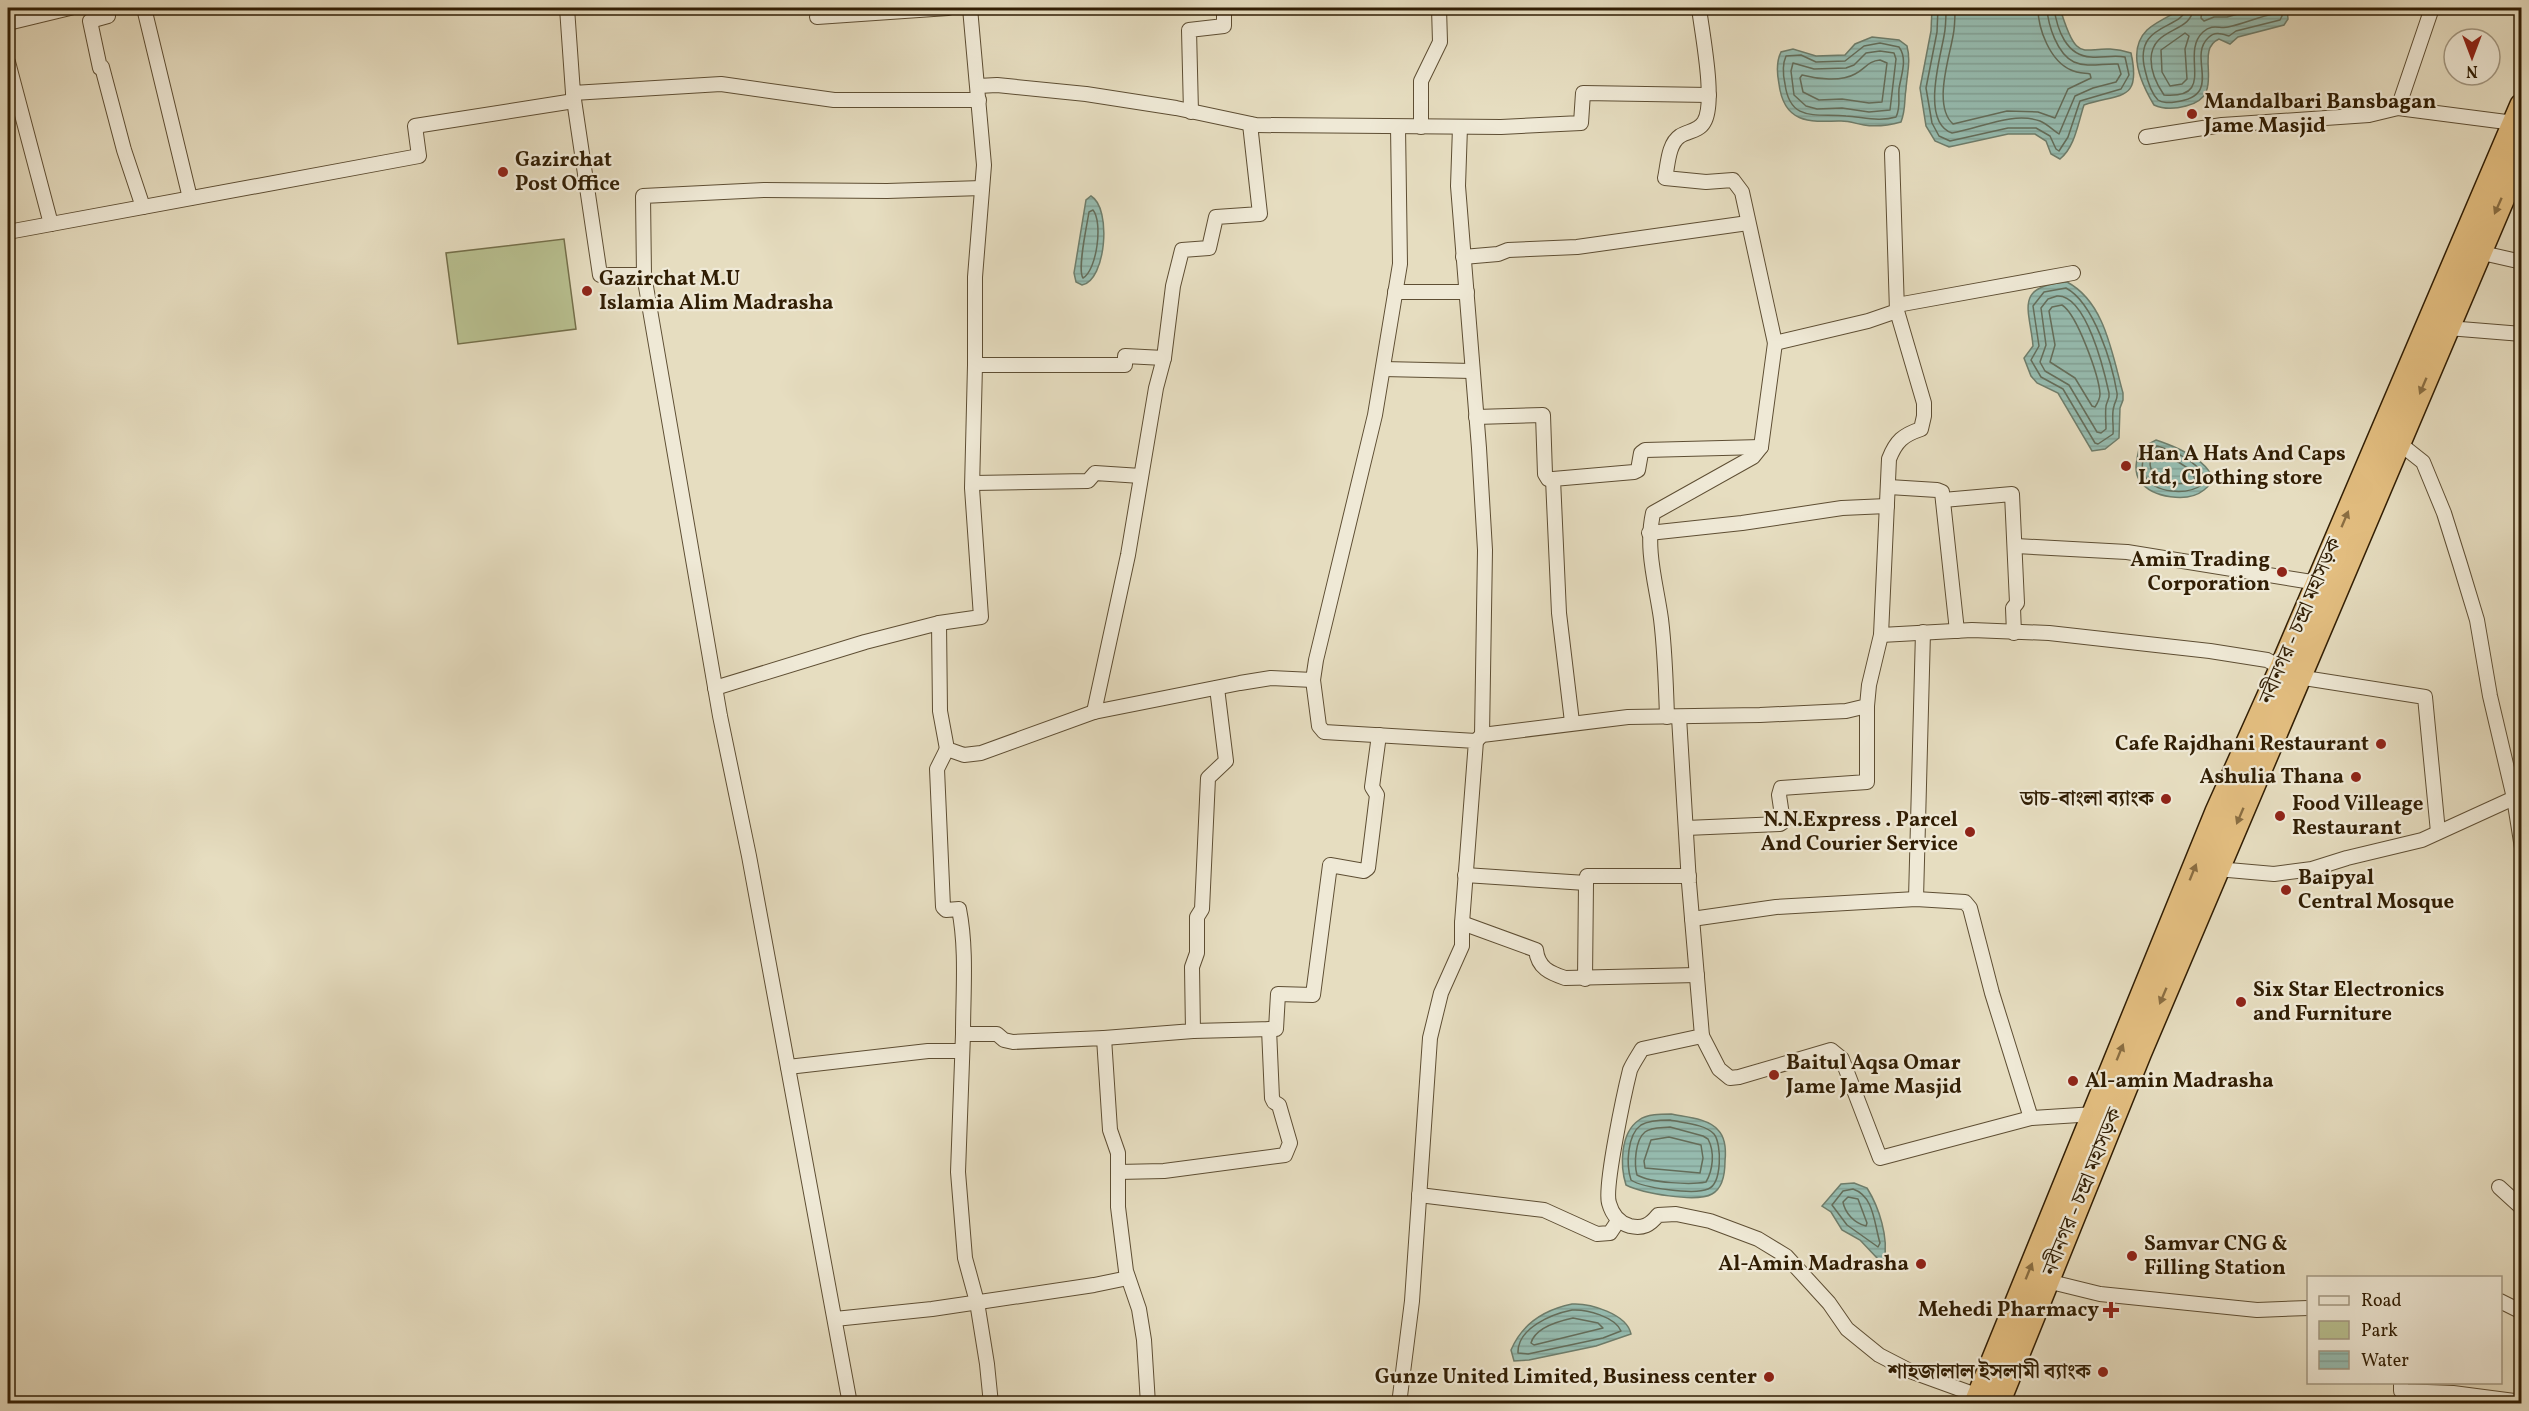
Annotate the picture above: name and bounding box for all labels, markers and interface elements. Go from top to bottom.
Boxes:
north arrow [2442,27,2502,87]
text: N [2466,59,2478,81]
place label: Mandalbari Bansbagan Jame Masjid [2203,88,2436,141]
marker: Mandalbari Bansbagan Jame Masjid [2185,107,2199,121]
place label: Gazirchat Post Office [515,146,620,199]
marker: Gazirchat Post Office [496,165,510,179]
one-way arrow [2493,197,2502,215]
place label: Gazirchat M.U Islamia Alim Madrasha [599,265,834,318]
marker: Gazirchat M.U Islamia Alim Madrasha [580,284,594,298]
one-way arrow [2418,377,2427,395]
place label: Han A Hats And Caps Ltd, Clothing store [2138,440,2346,493]
marker: Han A Hats And Caps Ltd, Clothing store [2119,459,2133,473]
one-way arrow [2341,510,2350,528]
street label: নবীনগর - চন্দ্রা মহাসড়ক [2252,532,2350,710]
place label: Amin Trading Corporation [2130,546,2270,599]
marker: Amin Trading Corporation [2275,565,2289,579]
place label: Cafe Rajdhani Restaurant [2115,730,2369,759]
marker: Cafe Rajdhani Restaurant [2374,737,2388,751]
place label: Ashulia Thana [2199,763,2344,792]
marker: Ashulia Thana [2349,770,2363,784]
place label: ডাচ-বাংলা ব্যাংক [2019,785,2155,814]
place label: Food Villeage Restaurant [2292,790,2424,843]
marker: ডাচ-বাংলা ব্যাংক [2159,792,2173,806]
place label: N.N.Express . Parcel And Courier Service [1761,806,1958,859]
one-way arrow [2235,808,2244,825]
marker: Food Villeage Restaurant [2273,809,2287,823]
marker: N.N.Express . Parcel And Courier Service [1963,825,1977,839]
one-way arrow [2188,862,2198,880]
place label: Baipyal Central Mosque [2298,864,2454,917]
marker: Baipyal Central Mosque [2279,883,2293,897]
place label: Six Star Electronics and Furniture [2253,976,2444,1029]
one-way arrow [2158,987,2167,1005]
marker: Six Star Electronics and Furniture [2234,995,2248,1009]
one-way arrow [2115,1043,2125,1061]
place label: Baitul Aqsa Omar Jame Jame Masjid [1785,1049,1962,1102]
place label: Al-amin Madrasha [2085,1067,2274,1096]
marker: Baitul Aqsa Omar Jame Jame Masjid [1767,1068,1781,1082]
marker: Al-amin Madrasha [2066,1074,2080,1088]
street label: নবীনগর - চন্দ্রা মহাসড়ক [2036,1103,2130,1281]
place label: Samvar CNG & Filling Station [2144,1230,2288,1283]
marker: Samvar CNG & Filling Station [2125,1249,2139,1263]
place label: Al-Amin Madrasha [1718,1250,1909,1279]
marker: Al-Amin Madrasha [1914,1257,1928,1271]
one-way arrow [2024,1262,2034,1280]
legend [2307,1276,2502,1384]
text: Road [2361,1289,2402,1314]
place label: Mehedi Pharmacy [1918,1296,2099,1325]
marker: Mehedi Pharmacy [2104,1303,2118,1317]
text: Park [2361,1319,2398,1344]
text: Water [2361,1349,2409,1374]
place label: শাহজালাল ইসলামী ব্যাংক [1887,1358,2092,1387]
place label: Gunze United Limited, Business center [1375,1363,1757,1392]
marker: শাহজালাল ইসলামী ব্যাংক [2096,1365,2110,1379]
marker: Gunze United Limited, Business center [1762,1370,1776,1384]

